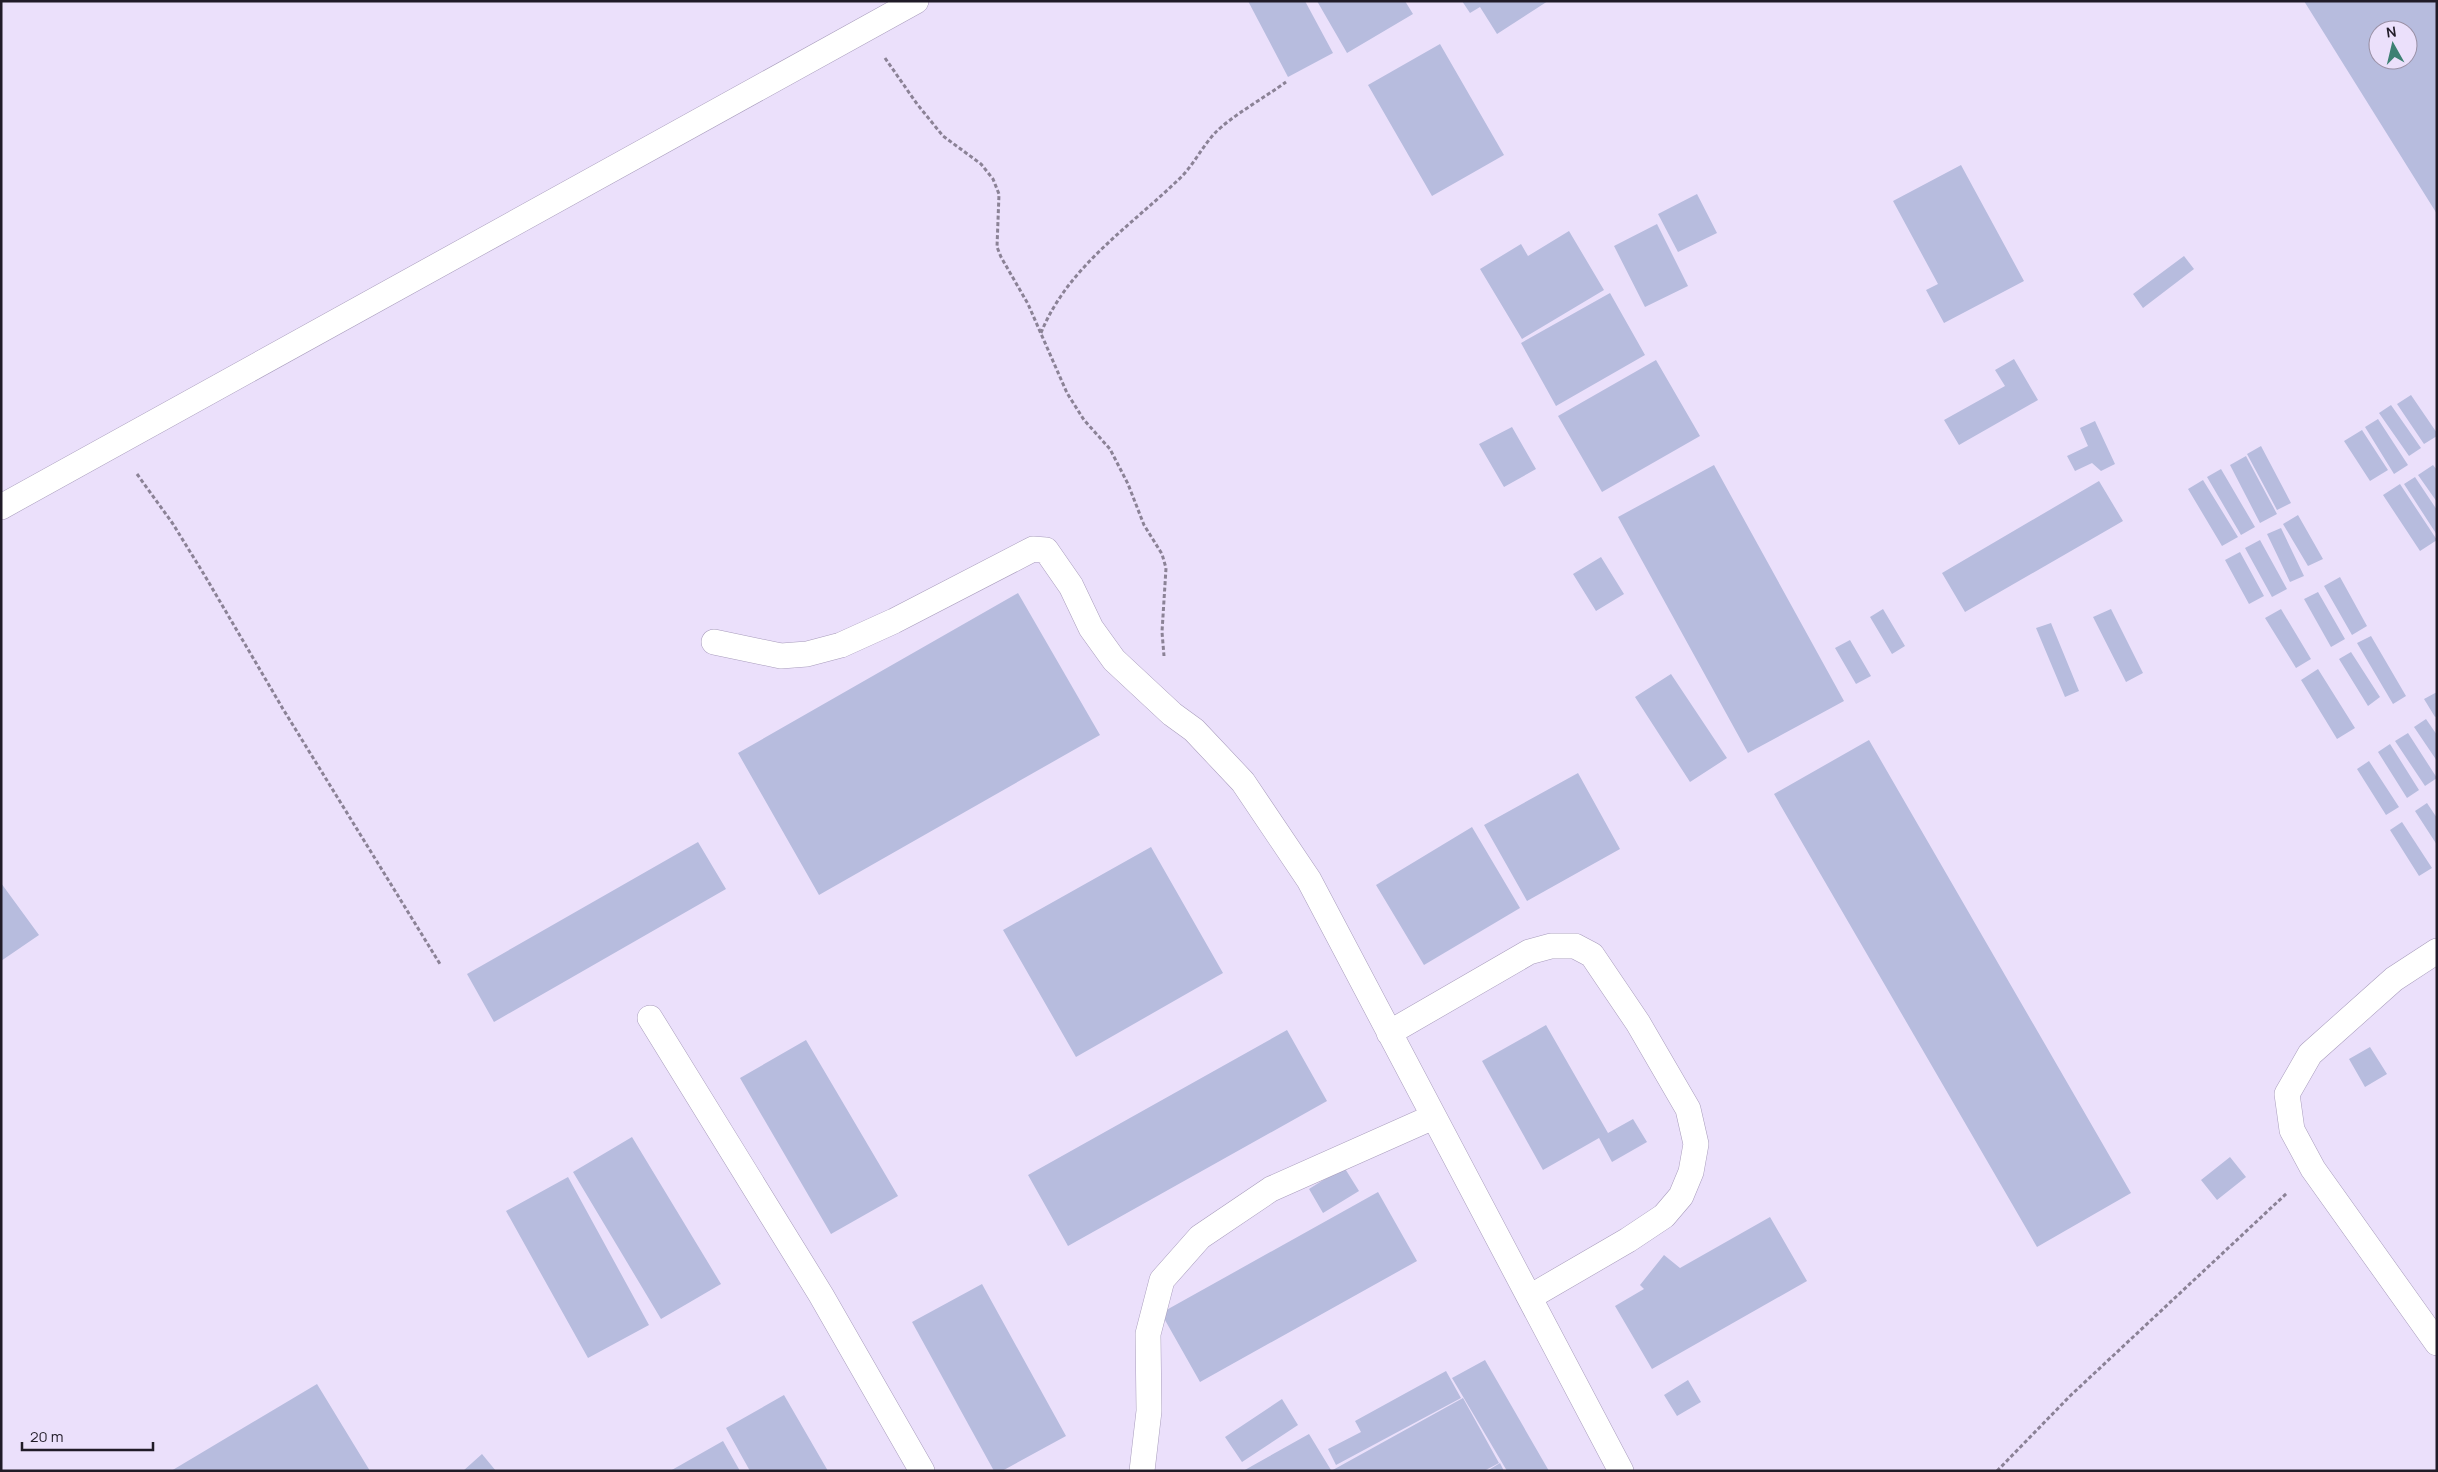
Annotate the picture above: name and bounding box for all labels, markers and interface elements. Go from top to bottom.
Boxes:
north arrow [2368,20,2418,70]
text: N [2385,22,2397,42]
scale bar [22,1420,154,1452]
text: 20 m [30,1426,63,1447]

